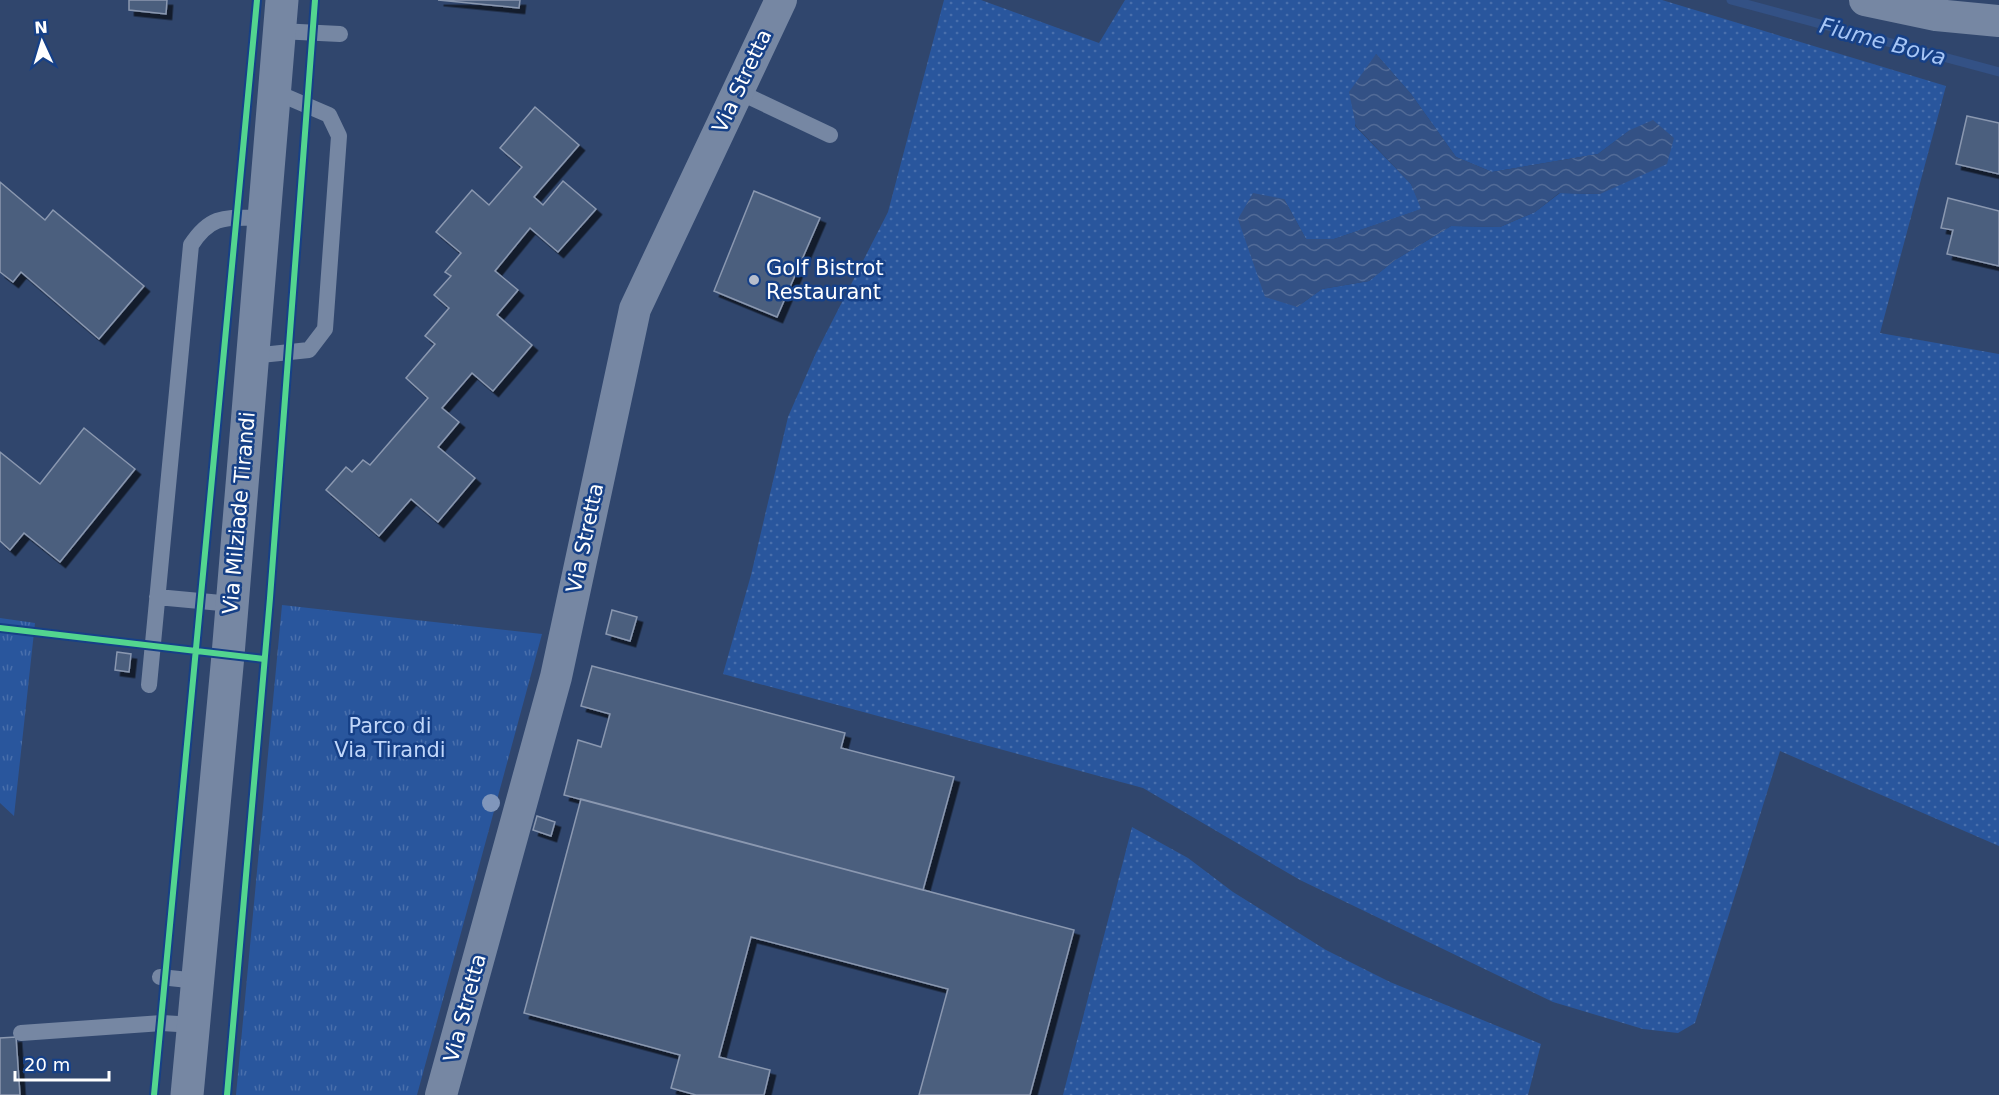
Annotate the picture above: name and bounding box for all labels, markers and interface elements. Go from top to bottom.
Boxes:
north arrow [12,12,72,72]
water label: Fiume Bova [1817,13,1949,70]
text: N [34,18,48,37]
street label: Via Stretta [708,26,776,136]
place label: Golf Bistrot Restaurant [766,256,884,304]
marker: Golf Bistrot Restaurant [747,273,761,287]
street label: Via Milziade Tirandi [218,410,260,616]
street label: Via Stretta [562,481,608,595]
park label: Parco di Via Tirandi [334,714,446,762]
street label: Via Stretta [439,951,491,1065]
scale bar [15,1044,110,1082]
text: 20 m [24,1054,70,1075]

